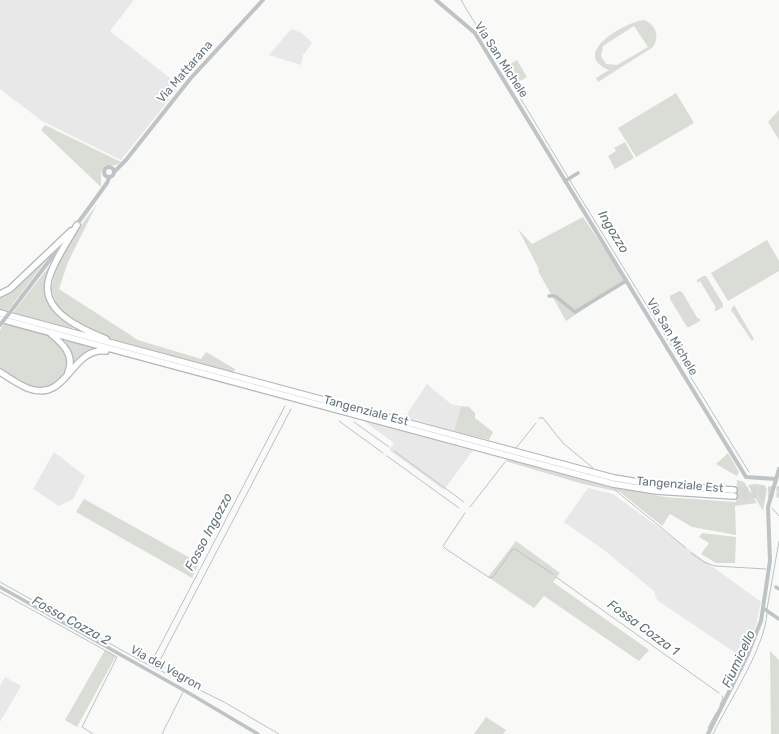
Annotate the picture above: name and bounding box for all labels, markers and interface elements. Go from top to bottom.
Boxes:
street label: Via San Michele [471,19,531,101]
street label: Via Mattarana [154,38,216,106]
water label: Ingozzo [594,208,632,256]
street label: Via San Michele [643,296,701,378]
street label: Tangenziale Est [322,393,410,429]
street label: Tangenziale Est [636,474,724,496]
water label: Fosso Ingozzo [182,490,236,574]
water label: Fossa Cozza 2 [29,593,113,649]
water label: Fossa Cozza 1 [604,597,682,659]
water label: Fiumicello [719,628,759,690]
street label: Via del Vegron [128,642,204,694]

